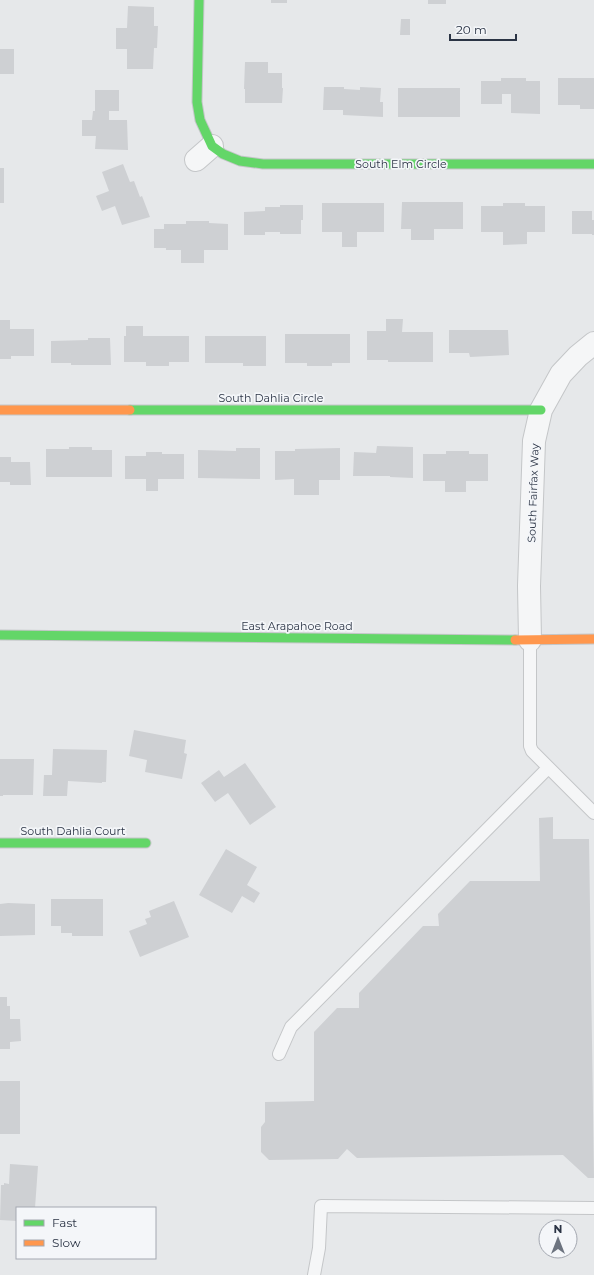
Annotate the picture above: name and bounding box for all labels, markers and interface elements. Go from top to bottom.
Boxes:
scale bar [450,16,516,42]
text: 20 m [456,22,487,37]
street label: South Elm Circle [355,157,447,171]
street label: South Dahlia Circle [219,391,324,405]
street label: South Fairfax Way [524,443,542,543]
street label: East Arapahoe Road [241,619,353,633]
street label: South Dahlia Court [20,824,126,838]
legend [16,1207,156,1259]
text: Fast [52,1215,77,1230]
north arrow [538,1219,578,1259]
text: N [554,1222,562,1236]
text: Slow [52,1235,81,1250]

